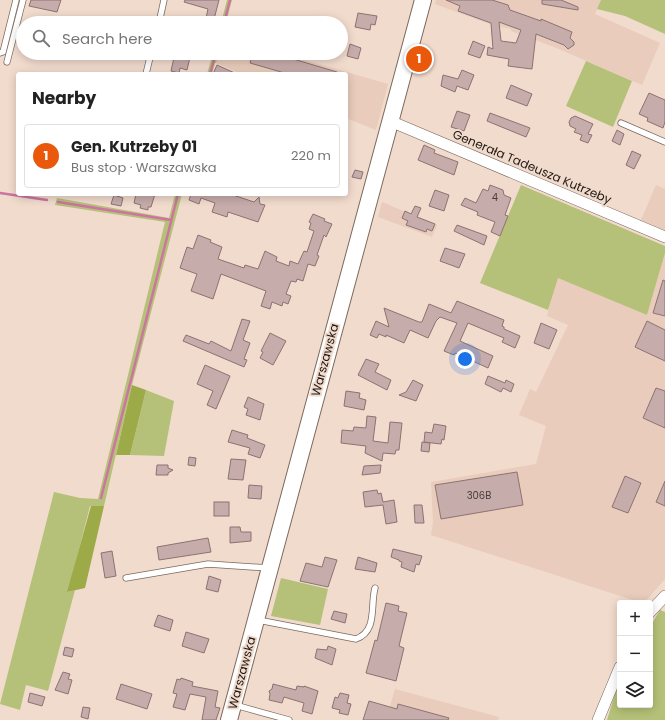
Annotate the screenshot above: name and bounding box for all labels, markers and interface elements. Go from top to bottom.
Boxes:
search box [16,16,348,60]
icon: search [30,27,52,49]
text: Search here [62,28,152,49]
pin: 1 [406,44,432,74]
text: Nearby [32,86,96,110]
street label: Generała Tadeusza Kutrzeby [450,125,615,208]
text: Gen. Kutrzeby 01 [71,136,197,157]
text: 1 [44,146,48,165]
text: 220 m [291,146,331,165]
text: Bus stop · Warszawska [71,158,217,177]
house number: 4 [492,190,498,205]
street label: Warszawska [307,322,342,398]
your location [455,349,475,369]
house number: 306B [467,488,491,503]
map controls [617,600,653,708]
button: + [617,600,653,636]
street label: Warszawska [224,635,259,711]
button: − [617,636,653,672]
button: layers [617,672,653,708]

